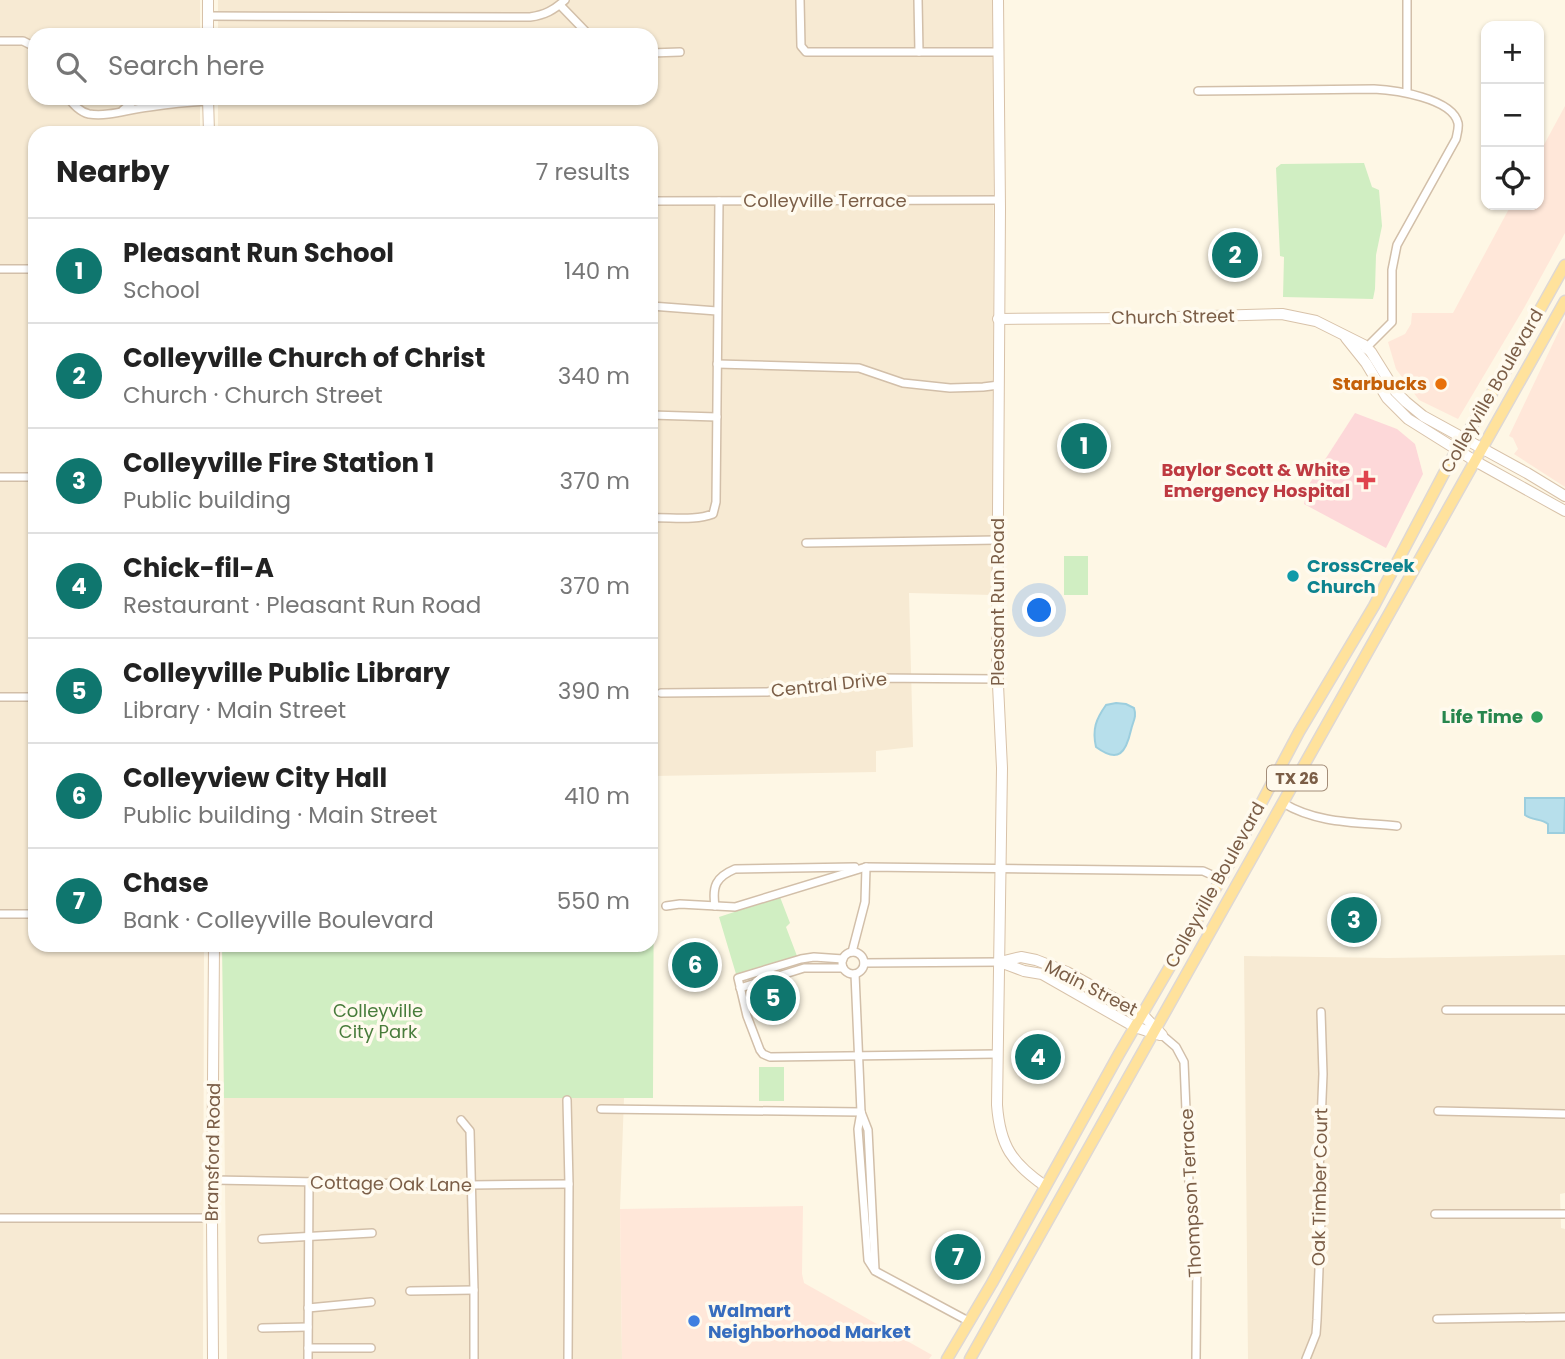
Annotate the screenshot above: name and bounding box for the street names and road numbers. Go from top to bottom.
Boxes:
street label: Colleyville Terrace [743,188,907,213]
street label: Church Street [1111,303,1235,330]
street label: Colleyville Boulevard [1434,304,1549,477]
street label: Pleasant Run Road [985,518,1010,686]
street label: Central Drive [770,666,888,703]
road number: TX 26 [1267,765,1327,790]
street label: Colleyville Boulevard [1159,797,1271,972]
street label: Main Street [1041,953,1142,1022]
street label: Bransford Road [199,1082,226,1222]
street label: Thompson Terrace [1174,1108,1207,1278]
street label: Oak Timber Court [1306,1108,1333,1266]
street label: Cottage Oak Lane [310,1170,472,1197]

